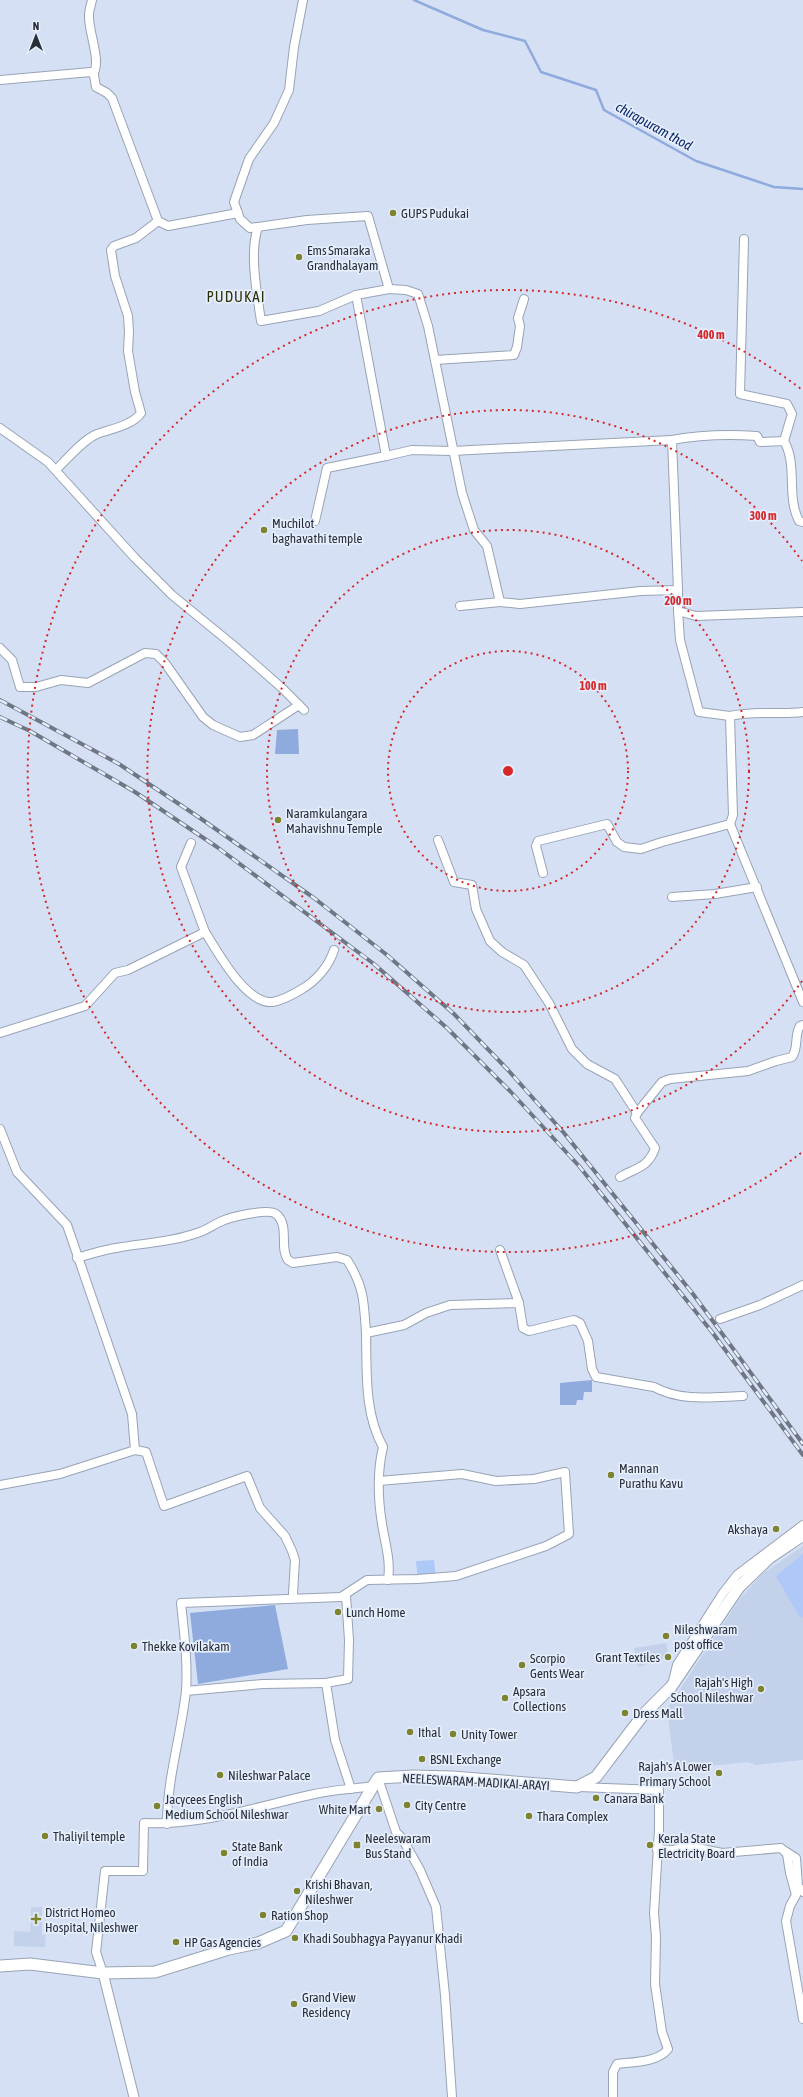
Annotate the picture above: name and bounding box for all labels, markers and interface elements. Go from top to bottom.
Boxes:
north arrow [16,16,56,56]
text: N [33,20,39,32]
water label: chirapuram thod [613,98,695,154]
place label: GUPS Pudukai [401,206,469,221]
marker: GUPS Pudukai [388,208,398,218]
place label: Ems Smaraka Grandhalayam [307,243,378,273]
marker: Ems Smaraka Grandhalayam [294,252,304,262]
district label: PUDUKAI [207,288,265,305]
text: 400 m [696,328,725,342]
text: 300 m [749,509,777,523]
place label: Muchilot baghavathi temple [272,516,363,546]
marker: Muchilot baghavathi temple [259,525,269,535]
text: 200 m [664,594,692,608]
text: 100 m [579,679,607,693]
centre of rings [501,764,515,778]
place label: Naramkulangara Mahavishnu Temple [286,806,382,836]
marker: Naramkulangara Mahavishnu Temple [273,815,283,825]
place label: Mannan Purathu Kavu [619,1461,683,1491]
marker: Mannan Purathu Kavu [606,1470,616,1480]
place label: Akshaya [728,1522,768,1537]
marker: Akshaya [771,1524,781,1534]
place label: Lunch Home [346,1605,406,1620]
marker: Lunch Home [333,1607,343,1617]
place label: Nileshwaram post office [674,1622,737,1652]
marker: Nileshwaram post office [661,1631,671,1641]
place label: Thekke Kovilakam [142,1639,230,1654]
marker: Thekke Kovilakam [129,1641,139,1651]
place label: Grant Textiles [595,1650,660,1665]
place label: Scorpio Gents Wear [530,1651,584,1681]
marker: Grant Textiles [663,1652,673,1662]
marker: Scorpio Gents Wear [517,1660,527,1670]
place label: Rajah's High School Nileshwar [671,1675,753,1705]
place label: Apsara Collections [513,1684,567,1714]
marker: Rajah's High School Nileshwar [756,1684,766,1694]
marker: Apsara Collections [500,1693,510,1703]
place label: Dress Mall [633,1706,683,1721]
marker: Dress Mall [620,1708,630,1718]
place label: Ithal [418,1725,441,1740]
marker: Ithal [405,1727,415,1737]
place label: Unity Tower [461,1727,517,1742]
marker: Unity Tower [448,1729,458,1739]
place label: BSNL Exchange [430,1752,502,1767]
marker: BSNL Exchange [417,1754,427,1764]
place label: Rajah's A Lower Primary School [638,1759,712,1789]
place label: Nileshwar Palace [228,1768,311,1783]
marker: Rajah's A Lower Primary School [714,1768,724,1778]
marker: Nileshwar Palace [215,1770,225,1780]
street label: NEELESWARAM-MADIKAI-ARAYI [402,1771,550,1793]
place label: Canara Bank [604,1791,664,1806]
place label: Jacycees English Medium School Nileshwar [165,1792,289,1822]
marker: Canara Bank [591,1793,601,1803]
place label: City Centre [415,1798,466,1813]
marker: City Centre [402,1800,412,1810]
marker: Jacycees English Medium School Nileshwar [152,1801,162,1811]
place label: White Mart [319,1802,371,1817]
marker: White Mart [374,1804,384,1814]
place label: Thara Complex [537,1809,609,1824]
marker: Thara Complex [524,1811,534,1821]
place label: Thaliyil temple [53,1829,125,1844]
marker: Thaliyil temple [40,1831,50,1841]
place label: Neeleswaram Bus Stand [365,1831,431,1861]
place label: Kerala State Electricity Board [658,1831,735,1861]
place label: State Bank of India [232,1839,283,1869]
marker: Neeleswaram Bus Stand [352,1840,362,1850]
marker: Kerala State Electricity Board [645,1840,655,1850]
marker: State Bank of India [219,1848,229,1858]
place label: Krishi Bhavan, Nileshwer [305,1877,372,1907]
marker: Krishi Bhavan, Nileshwer [292,1886,302,1896]
place label: District Homeo Hospital, Nileshwer [45,1905,138,1935]
place label: Ration Shop [271,1908,329,1923]
marker: Ration Shop [258,1910,268,1920]
marker: District Homeo Hospital, Nileshwer [30,1913,42,1925]
place label: Khadi Soubhagya Payyanur Khadi [303,1931,463,1946]
marker: Khadi Soubhagya Payyanur Khadi [290,1933,300,1943]
place label: HP Gas Agencies [184,1935,262,1950]
marker: HP Gas Agencies [171,1937,181,1947]
place label: Grand View Residency [302,1990,356,2020]
marker: Grand View Residency [289,1999,299,2009]

